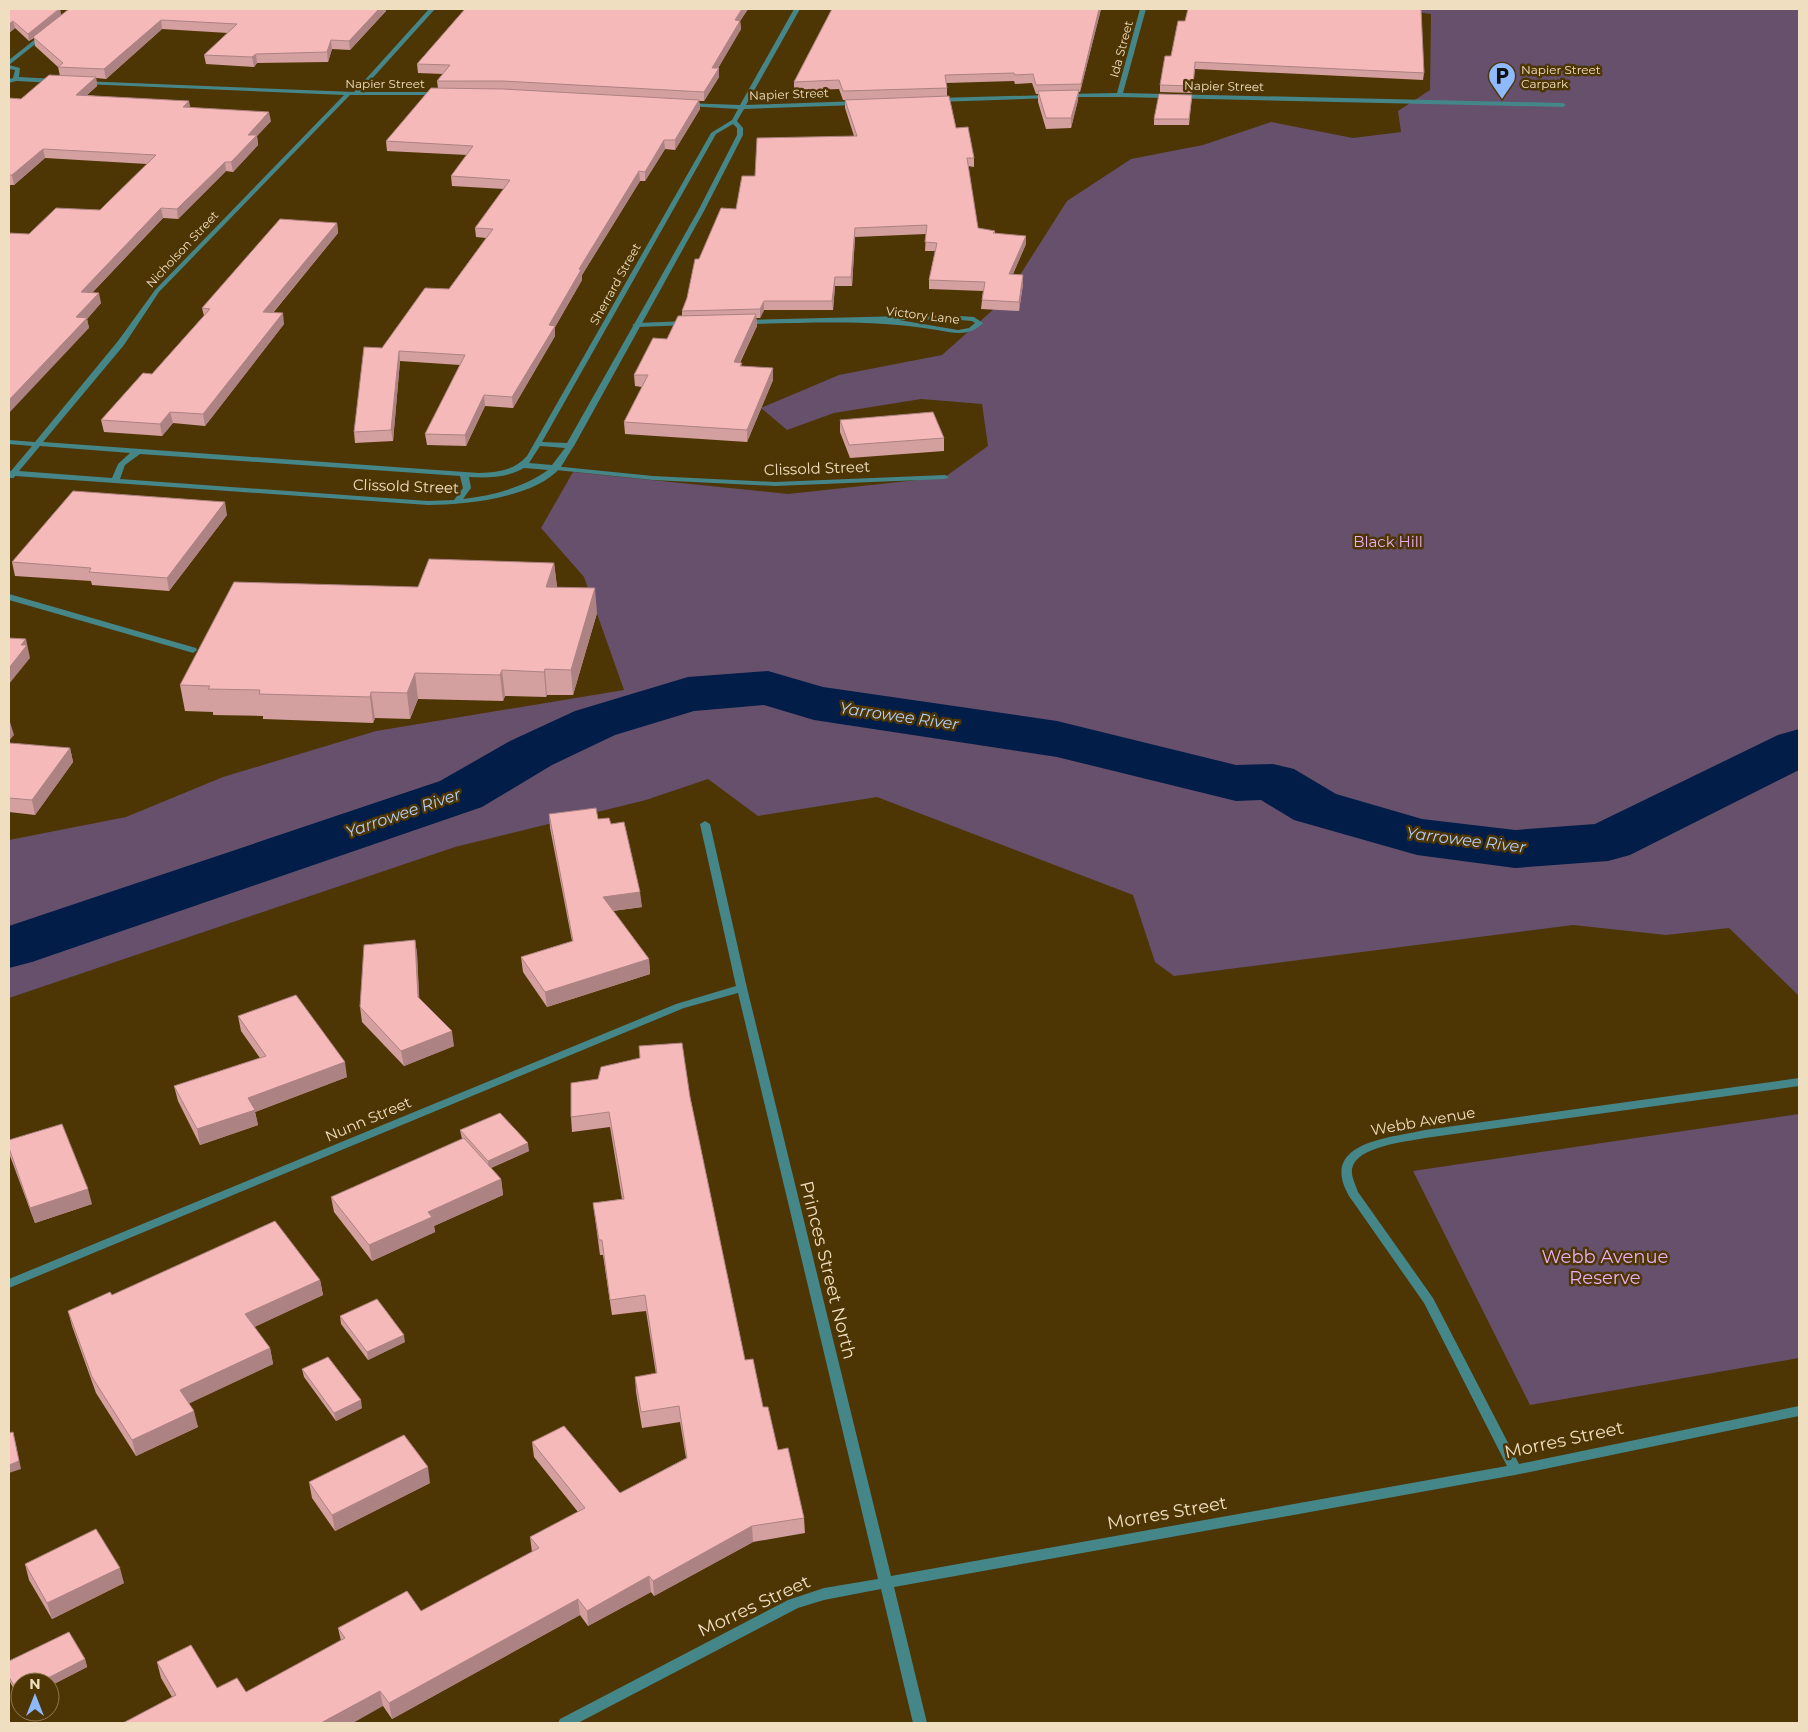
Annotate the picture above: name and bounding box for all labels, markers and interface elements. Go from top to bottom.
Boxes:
street label: Ida Street [1106,19,1136,79]
parking icon: Napier Street Carpark [1487,61,1517,100]
place label: Napier Street Carpark [1521,62,1601,91]
street label: Napier Street [345,76,425,91]
street label: Napier Street [1184,78,1264,94]
street label: Napier Street [749,85,829,103]
street label: Nicholson Street [143,207,221,290]
street label: Sherrard Street [586,240,644,327]
street label: Victory Lane [885,303,961,327]
street label: Clissold Street [764,457,870,479]
street label: Clissold Street [353,475,459,497]
park label: Black Hill [1353,532,1423,551]
water label: Yarrowee River [838,698,960,734]
water label: Yarrowee River [343,784,464,842]
water label: Yarrowee River [1405,823,1527,857]
street label: Nunn Street [322,1092,414,1146]
street label: Webb Avenue [1369,1102,1477,1140]
street label: Princes Street North [795,1179,861,1361]
park label: Webb Avenue Reserve [1542,1246,1669,1289]
street label: Morres Street [1502,1417,1626,1463]
street label: Morres Street [1105,1492,1229,1534]
street label: Morres Street [694,1570,814,1642]
north arrow [10,1672,60,1722]
text: N [29,1675,41,1693]

